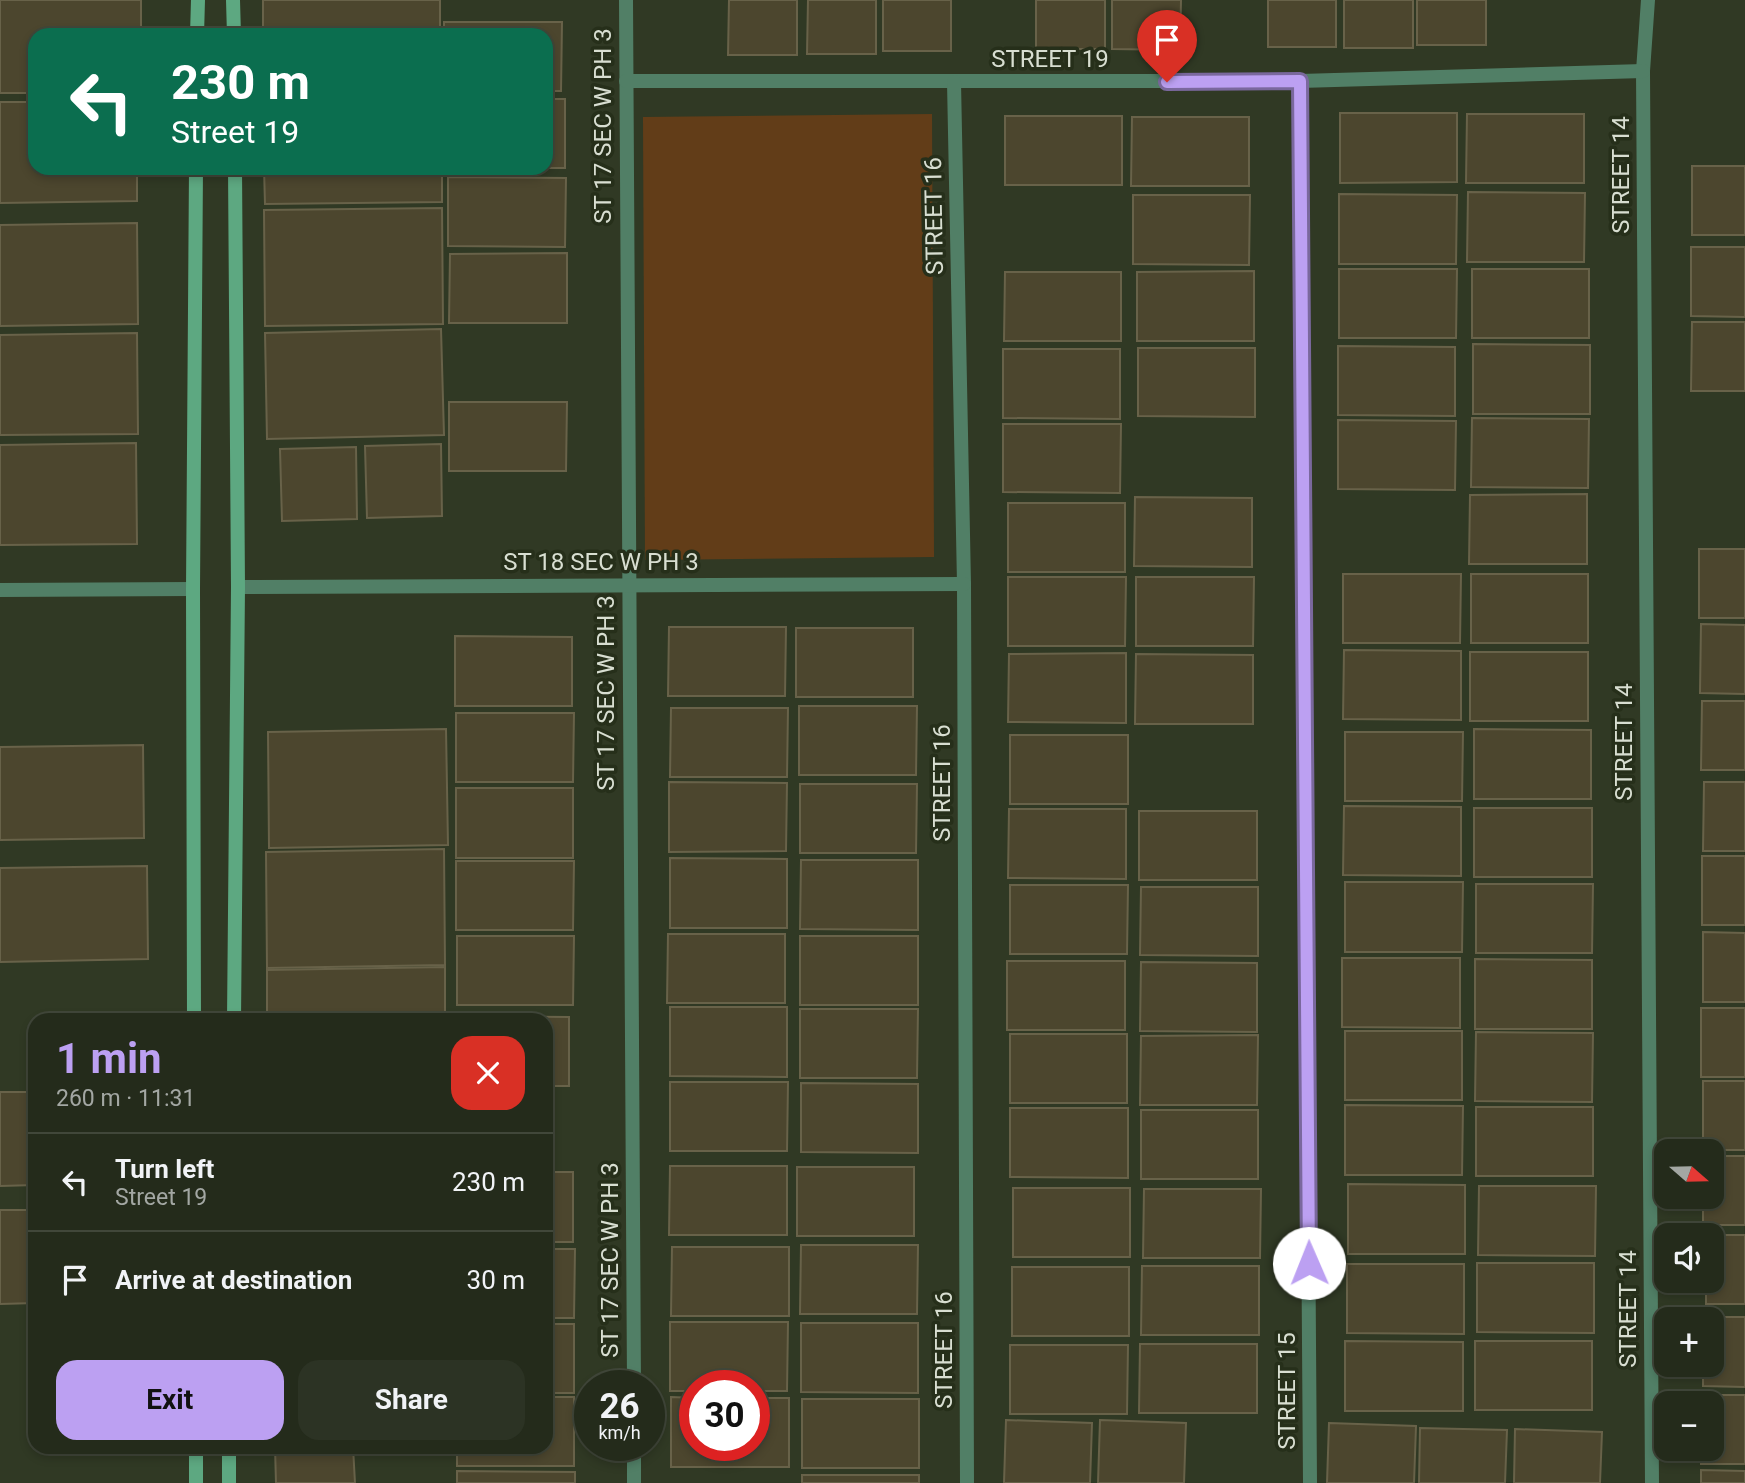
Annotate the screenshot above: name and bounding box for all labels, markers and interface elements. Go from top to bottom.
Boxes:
pin [1137,10,1197,82]
icon: arrive [1148,21,1186,59]
street label: ST 17 SEC W PH 3 [589,28,617,224]
street label: STREET 19 [991,45,1109,73]
text: 230 m [171,54,310,111]
icon: left [56,56,147,147]
text: Street 19 [171,113,299,151]
street label: STREET 14 [1607,116,1635,234]
street label: STREET 16 [919,157,949,275]
street label: ST 18 SEC W PH 3 [503,548,699,576]
street label: ST 17 SEC W PH 3 [592,595,620,791]
street label: STREET 14 [1610,683,1638,801]
street label: STREET 16 [928,724,956,842]
text: 1 min [56,1034,162,1083]
button: close [451,1036,525,1110]
text: 260 m · 11:31 [56,1085,195,1112]
north arrow [1654,1139,1724,1209]
map controls [1654,1139,1724,1461]
text: Turn left [115,1154,214,1184]
street label: ST 17 SEC W PH 3 [596,1162,624,1358]
icon: left [56,1163,94,1201]
text: 230 m [452,1167,525,1197]
text: Street 19 [115,1184,207,1211]
button: sound [1654,1223,1724,1293]
position arrow [1272,1226,1346,1300]
street label: STREET 14 [1614,1250,1642,1368]
icon: arrive [56,1261,94,1299]
text: Arrive at destination [115,1265,352,1295]
text: 30 m [467,1265,525,1295]
street label: STREET 16 [930,1291,958,1409]
button: + [1654,1307,1724,1377]
street label: STREET 15 [1273,1332,1301,1450]
button: Exit [56,1360,284,1440]
button: Share [298,1360,525,1440]
speed limit sign: 30 [679,1370,770,1461]
text: 26 [599,1386,640,1427]
button: − [1654,1391,1724,1461]
text: km/h [598,1422,641,1443]

